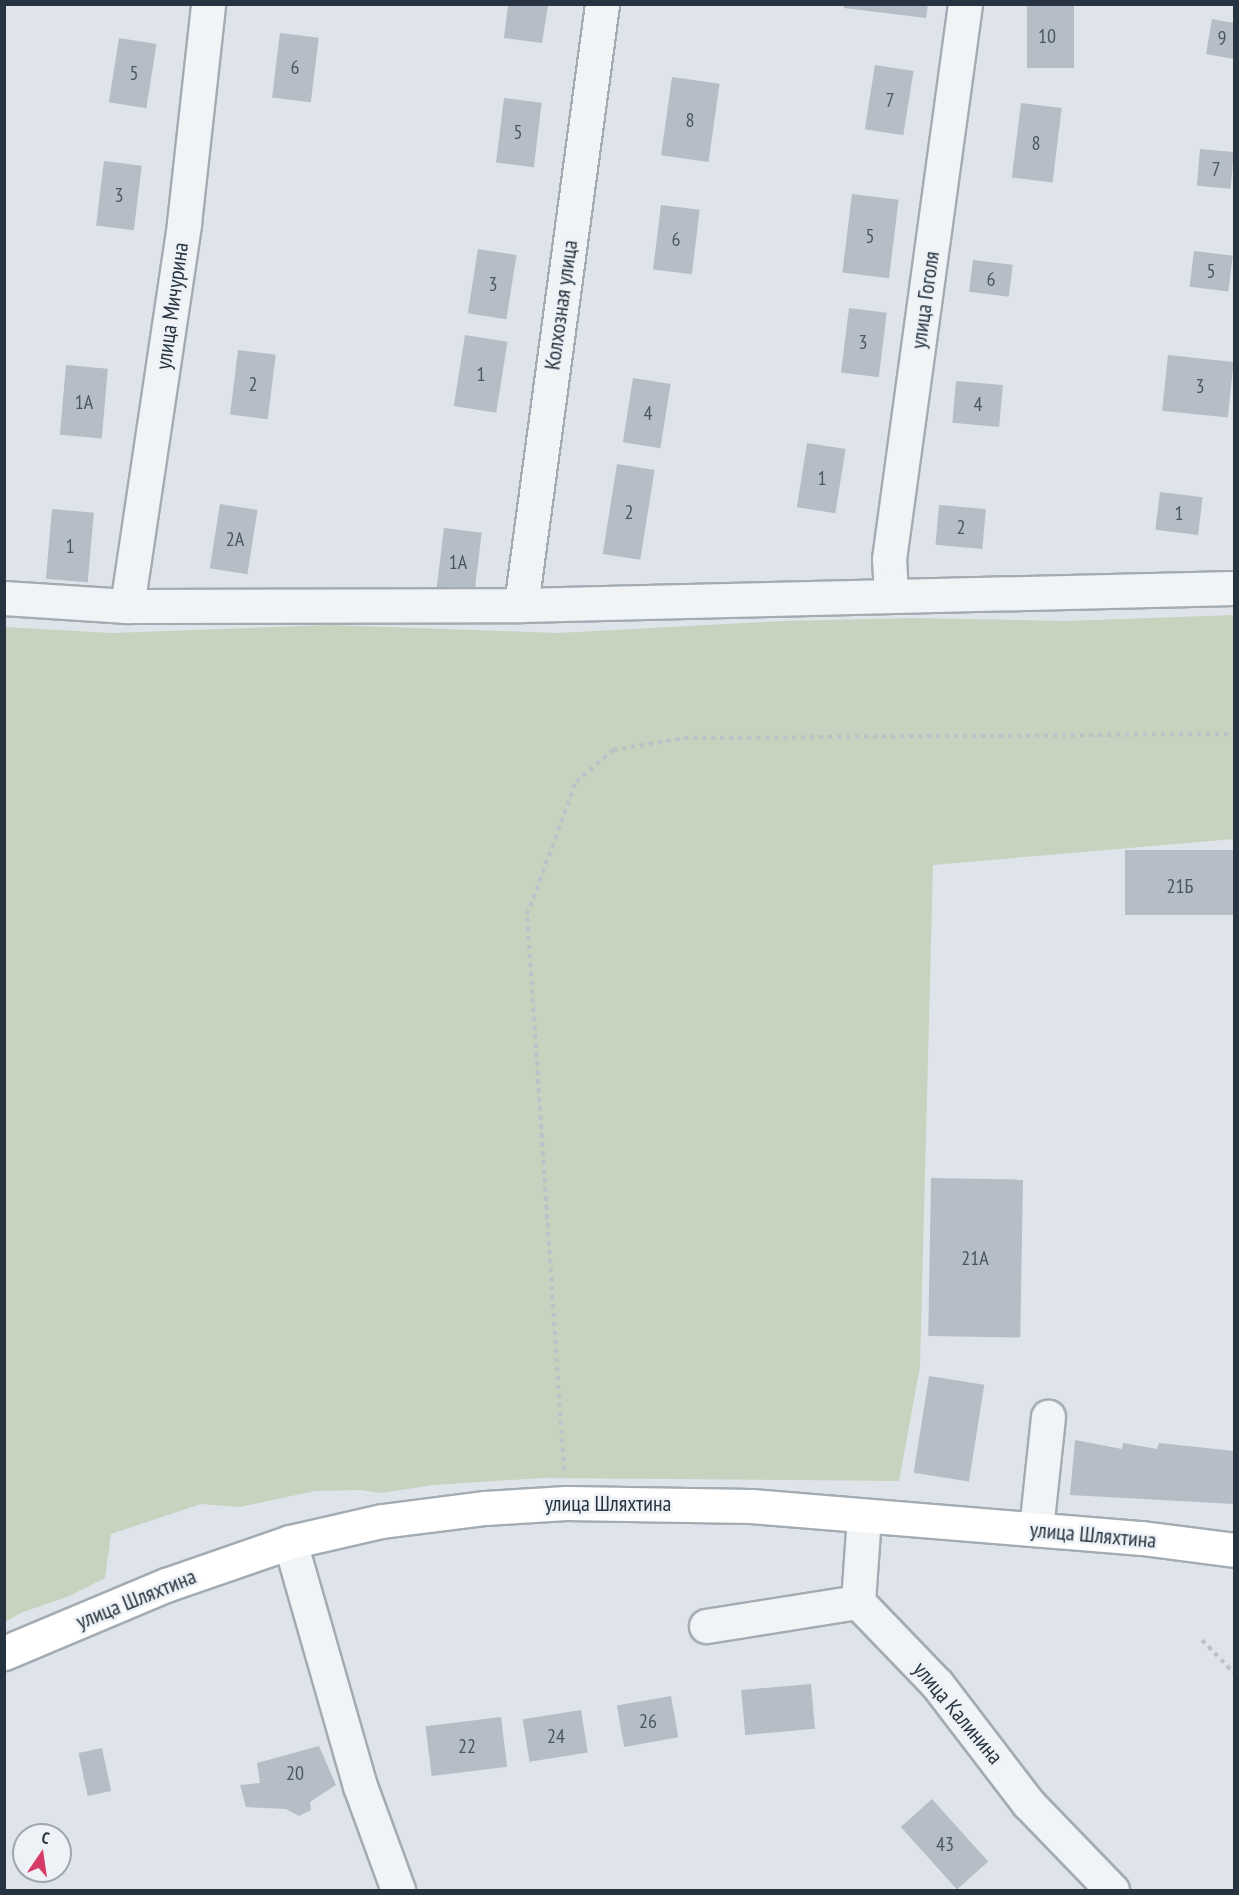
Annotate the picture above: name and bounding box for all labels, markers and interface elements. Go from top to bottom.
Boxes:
house number: 10 [1038,24,1056,48]
house number: 9 [1218,26,1226,50]
house number: 6 [291,55,299,79]
house number: 5 [130,61,138,85]
house number: 7 [886,88,894,112]
house number: 8 [686,108,694,132]
house number: 5 [514,120,522,144]
house number: 8 [1032,131,1040,155]
house number: 7 [1212,157,1220,181]
house number: 3 [115,183,123,207]
house number: 5 [866,224,874,248]
house number: 6 [672,227,680,251]
street label: Колхозная улица [539,238,583,372]
street label: улица Мичурина [150,241,194,371]
street label: улица Гоголя [905,249,945,351]
house number: 5 [1207,259,1215,283]
house number: 6 [987,267,995,291]
house number: 3 [489,272,497,296]
house number: 3 [859,330,867,354]
house number: 1 [477,362,485,386]
house number: 2 [249,372,257,396]
house number: 3 [1196,374,1204,398]
house number: 1А [75,390,93,414]
house number: 4 [974,392,982,416]
house number: 4 [644,401,652,425]
house number: 1 [818,466,826,490]
house number: 2 [625,500,633,524]
house number: 1 [1175,501,1183,525]
house number: 2 [957,515,965,539]
house number: 2А [226,527,244,551]
house number: 1 [66,534,74,558]
house number: 1А [449,550,467,574]
house number: 21Б [1167,874,1193,898]
house number: 21А [961,1246,989,1270]
street label: улица Шляхтина [545,1491,671,1517]
street label: улица Шляхтина [1029,1516,1157,1554]
street label: улица Шляхтина [72,1563,200,1635]
street label: улица Калинина [908,1656,1008,1770]
house number: 26 [639,1709,657,1733]
house number: 24 [547,1724,565,1748]
house number: 22 [458,1734,476,1758]
house number: 20 [286,1761,304,1785]
north arrow [12,1823,72,1883]
text: С [40,1827,51,1848]
house number: 43 [936,1832,954,1856]

